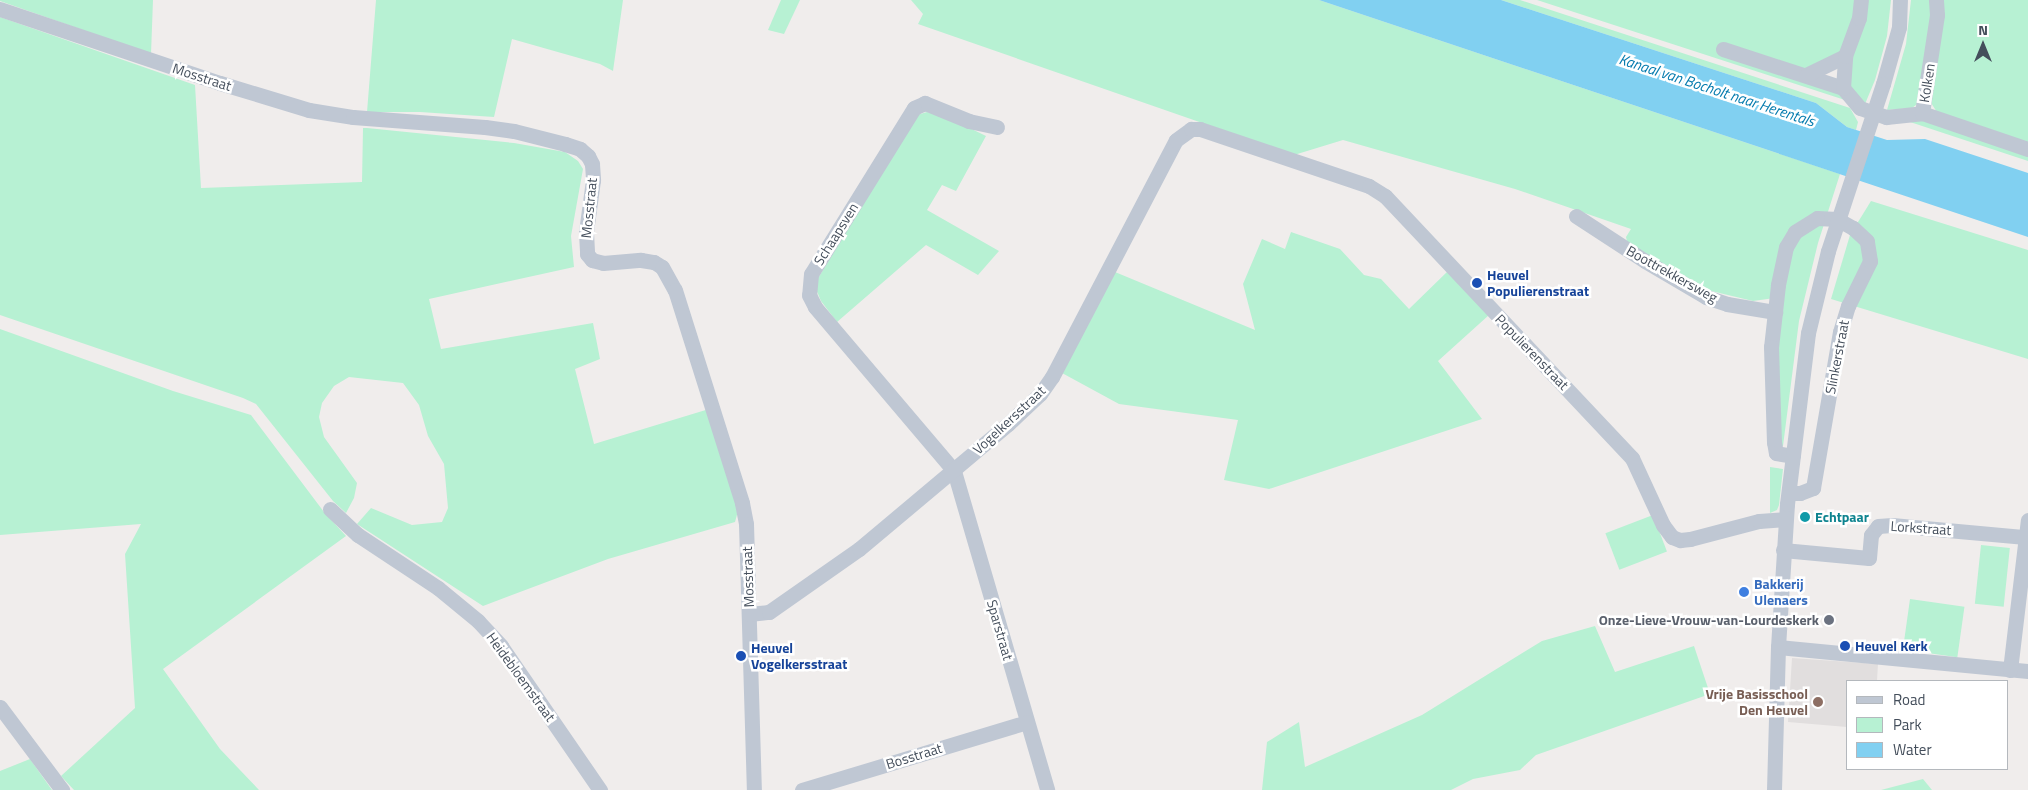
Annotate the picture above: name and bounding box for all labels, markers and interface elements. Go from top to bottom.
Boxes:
text: N [1978,19,1988,40]
north arrow [1958,20,2008,70]
water label: Kanaal van Bocholt naar Herentals [1617,50,1817,130]
street label: Mosstraat [170,60,234,94]
street label: Kolken [1916,62,1938,104]
street label: Mosstraat [577,177,601,239]
street label: Schaapsven [810,200,862,268]
street label: Boottrekkersweg [1624,242,1720,306]
place label: Heuvel Populierenstraat [1487,267,1589,300]
marker: Heuvel Populierenstraat [1471,277,1483,289]
street label: Populierenstraat [1492,311,1572,393]
street label: Slinkerstraat [1822,319,1852,395]
street label: Vogelkersstraat [969,382,1049,458]
place label: Echtpaar [1815,509,1869,525]
marker: Echtpaar [1799,511,1811,523]
street label: Lorkstraat [1890,518,1952,538]
street label: Mosstraat [739,546,757,608]
place label: Bakkerij Ulenaers [1754,576,1808,608]
marker: Bakkerij Ulenaers [1738,586,1750,598]
street label: Sparstraat [983,598,1017,662]
place label: Onze-Lieve-Vrouw-van-Lourdeskerk [1599,612,1819,628]
marker: Onze-Lieve-Vrouw-van-Lourdeskerk [1823,614,1835,626]
street label: Heidebloemstraat [483,629,559,725]
place label: Heuvel Kerk [1855,638,1928,654]
place label: Heuvel Vogelkersstraat [751,640,847,672]
marker: Heuvel Kerk [1839,640,1851,652]
marker: Heuvel Vogelkersstraat [735,650,747,662]
legend [1846,680,2008,770]
place label: Vrije Basisschool Den Heuvel [1705,686,1808,719]
text: Road [1893,688,1925,711]
marker: Vrije Basisschool Den Heuvel [1812,696,1824,708]
text: Park [1893,713,1922,736]
text: Water [1893,738,1932,761]
street label: Bosstraat [884,740,944,772]

